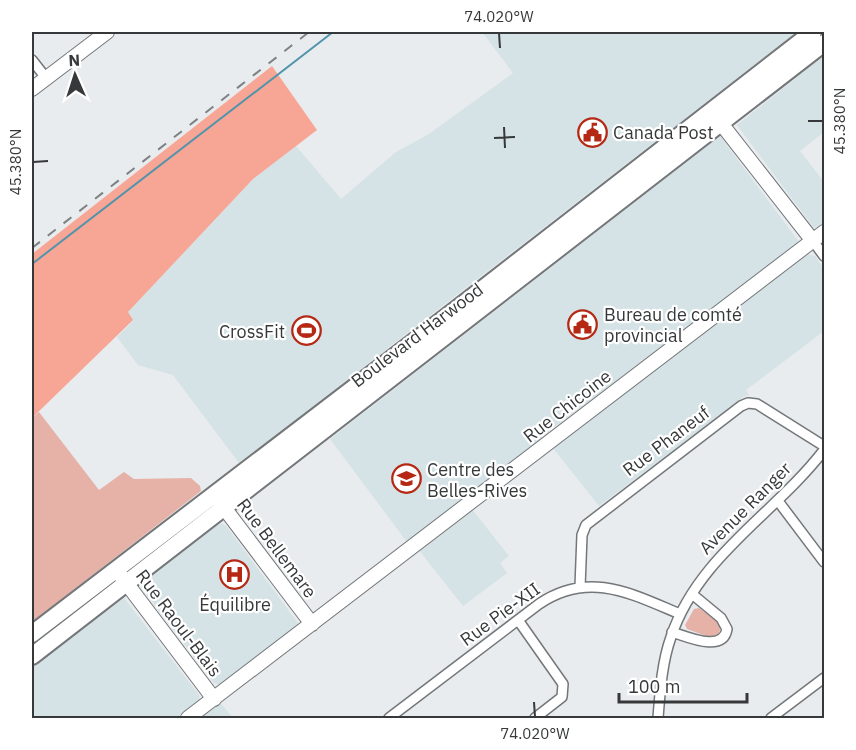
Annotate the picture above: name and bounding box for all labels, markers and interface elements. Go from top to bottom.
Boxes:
text: 74.020°W [464,7,534,26]
north arrow [45,45,105,105]
text: N [68,50,81,70]
text: 45.380°N [830,88,849,154]
public building icon: Canada Post [576,116,608,148]
place label: Canada Post [613,121,714,144]
text: 45.380°N [6,129,25,195]
street label: Boulevard Harwood [346,278,488,392]
place label: Bureau de comté provincial [604,303,742,347]
public building icon: Bureau de comté provincial [567,308,599,340]
sports icon: CrossFit [290,315,322,347]
place label: CrossFit [219,320,285,343]
street label: Rue Chicoine [518,364,616,448]
street label: Rue Phaneuf [618,401,714,481]
street label: Avenue Ranger [694,457,796,559]
place label: Centre des Belles-Rives [427,458,527,502]
school or university icon: Centre des Belles-Rives [390,463,422,495]
street label: Rue Bellemare [232,494,322,602]
hospital icon: Équilibre [219,559,251,591]
street label: Rue Raoul-Blais [131,565,227,681]
street label: Rue Pie-XII [456,577,544,651]
place label: Équilibre [199,593,271,616]
scale bar [619,666,746,704]
text: 100 m [628,675,680,698]
text: 74.020°W [500,724,570,743]

